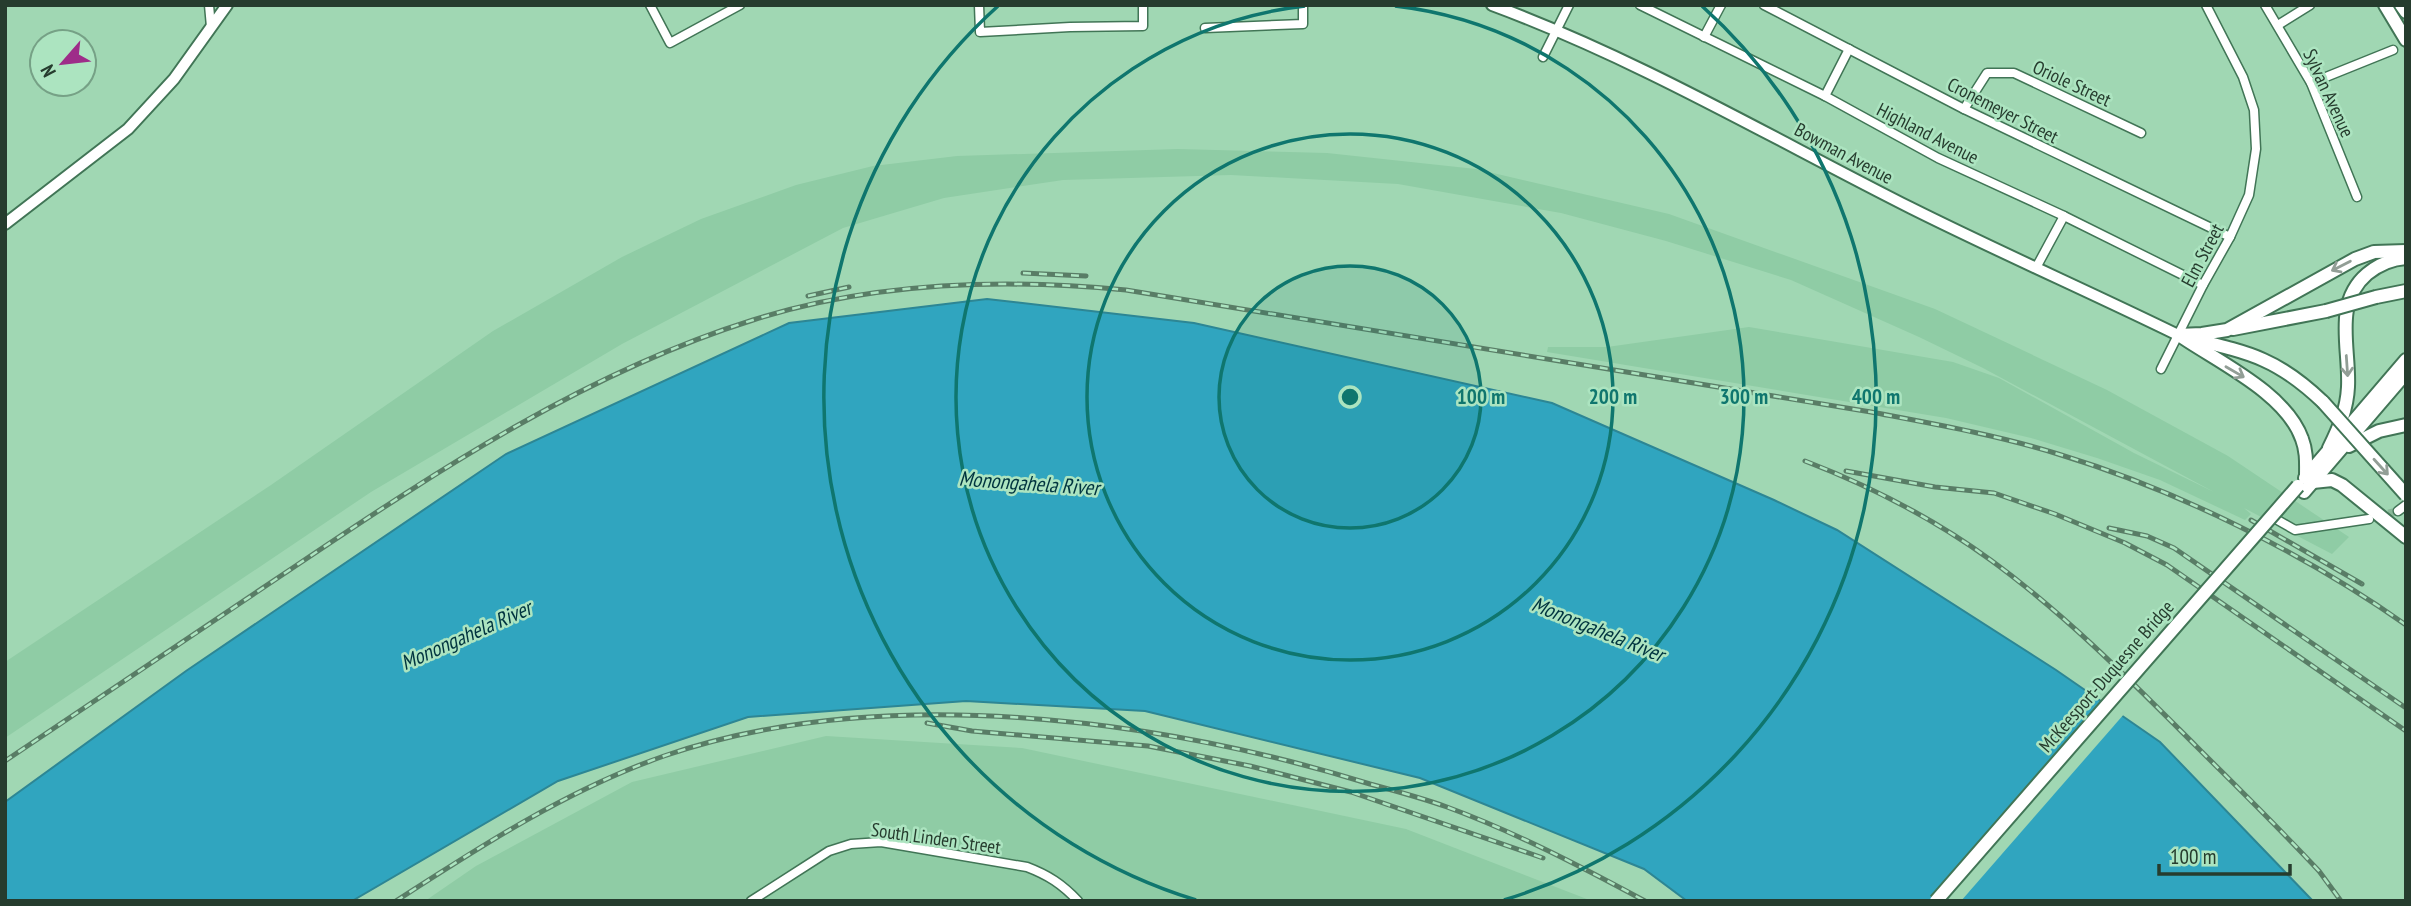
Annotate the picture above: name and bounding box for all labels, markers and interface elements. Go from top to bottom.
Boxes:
north arrow [28,28,98,98]
street label: Sylvan Avenue [2298,45,2360,141]
street label: Oriole Street [2029,54,2116,112]
text: N [35,61,61,81]
street label: Cronemeyer Street [1943,72,2063,149]
street label: Highland Avenue [1873,97,1983,169]
street label: Bowman Avenue [1791,117,1897,189]
street label: Elm Street [2175,219,2229,291]
one-way arrow [2331,260,2352,274]
one-way arrow [2341,354,2354,377]
one-way arrow [2225,365,2245,379]
text: 100 m [1457,383,1505,410]
text: 200 m [1589,383,1637,410]
text: 300 m [1720,383,1768,410]
text: 400 m [1852,383,1900,410]
centre of rings [1338,385,1362,409]
one-way arrow [2372,458,2389,475]
water label: Monongahela River [958,465,1103,502]
water label: Monongahela River [1528,590,1671,669]
water label: Monongahela River [396,593,539,676]
street label: McKeesport-Duquesne Bridge [2033,595,2179,757]
street label: South Linden Street [870,817,1003,859]
scale bar [2159,832,2290,876]
text: 100 m [2170,843,2216,870]

